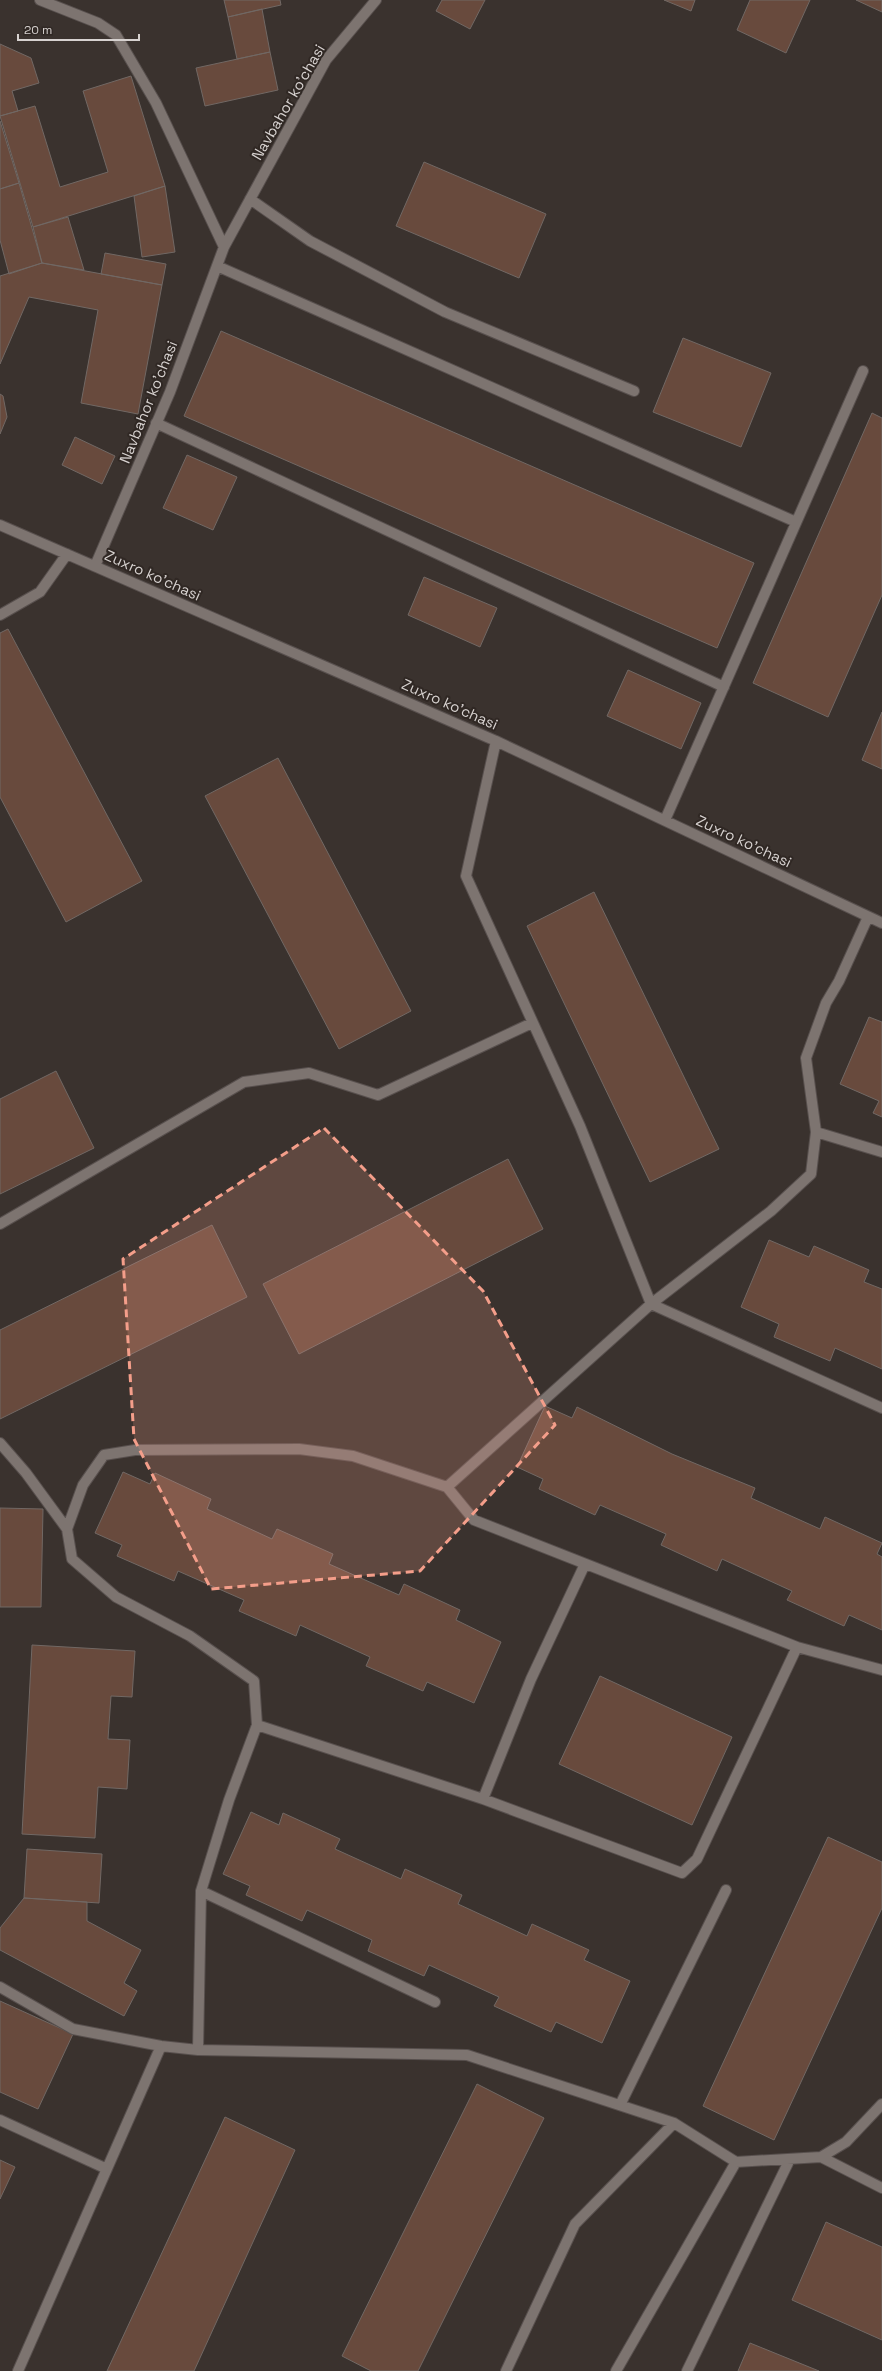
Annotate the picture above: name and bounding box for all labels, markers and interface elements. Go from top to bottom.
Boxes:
scale bar [18,16,139,42]
text: 20 m [24,22,52,38]
street label: Navbahor ko'chasi [247,41,329,163]
street label: Navbahor ko'chasi [115,338,181,466]
street label: Zuxro ko'chasi [102,545,204,605]
street label: Zuxro ko'chasi [399,674,501,734]
street label: Zuxro ko'chasi [693,811,795,871]

